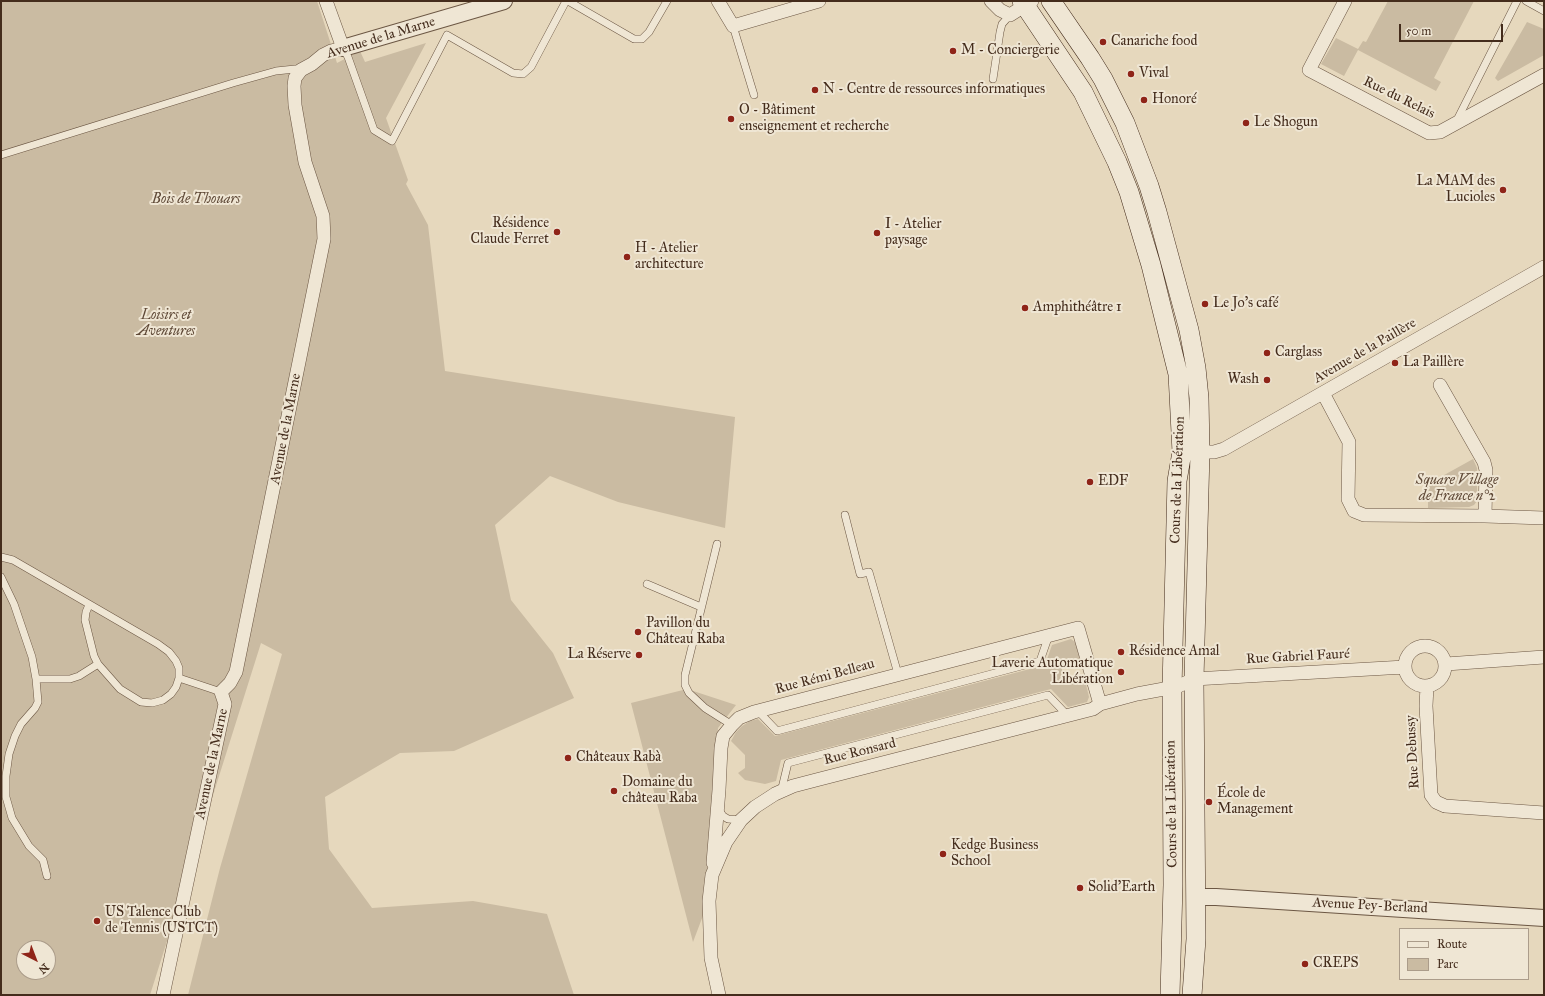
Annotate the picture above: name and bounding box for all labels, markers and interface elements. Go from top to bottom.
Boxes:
street label: Avenue de la Marne [325,14,437,62]
scale bar [1401,16,1505,42]
text: 50 m [1406,24,1431,38]
place label: Canariche food [1111,34,1197,50]
marker: Canariche food [1098,37,1108,47]
place label: M - Conciergerie [961,43,1059,59]
marker: M - Conciergerie [948,46,958,56]
place label: Vival [1139,66,1169,82]
marker: Vival [1126,69,1136,79]
street label: Rue du Relais [1360,73,1438,123]
place label: N - Centre de ressources informatiques [823,82,1045,98]
marker: N - Centre de ressources informatiques [810,85,820,95]
place label: Honoré [1152,92,1197,108]
marker: Honoré [1139,95,1149,105]
place label: O - Bâtiment enseignement et recherche [739,103,889,136]
marker: O - Bâtiment enseignement et recherche [726,114,736,124]
place label: Le Shogun [1254,115,1318,131]
marker: Le Shogun [1241,118,1251,128]
place label: La MAM des Lucioles [1416,174,1495,206]
marker: La MAM des Lucioles [1498,185,1508,195]
park label: Bois de Thouars [152,192,240,208]
place label: Résidence Claude Ferret [471,216,549,248]
place label: I - Atelier paysage [885,217,942,250]
marker: Résidence Claude Ferret [552,227,562,237]
marker: I - Atelier paysage [872,228,882,238]
place label: H - Atelier architecture [635,241,704,274]
marker: H - Atelier architecture [622,252,632,262]
place label: Le Jo’s café [1213,296,1278,312]
marker: Le Jo’s café [1200,299,1210,309]
place label: Amphithéâtre 1 [1033,300,1122,316]
marker: Amphithéâtre 1 [1020,303,1030,313]
park label: Loisirs et Aventures [137,308,195,340]
street label: Avenue de la Paillère [1311,315,1419,387]
place label: Carglass [1275,345,1322,361]
marker: Carglass [1262,348,1272,358]
place label: La Paillère [1403,355,1464,371]
marker: La Paillère [1390,358,1400,368]
street label: Avenue de la Marne [267,372,305,486]
place label: Wash [1228,372,1259,388]
marker: Wash [1262,375,1272,385]
street label: Cours de la Libération [1167,416,1189,544]
park label: Square Village de France n°2 [1416,473,1498,506]
place label: EDF [1098,474,1128,490]
marker: EDF [1085,477,1095,487]
place label: Pavillon du Château Raba [646,616,725,648]
marker: Pavillon du Château Raba [633,627,643,637]
place label: Résidence Amal [1129,644,1220,660]
street label: Rue Gabriel Fauré [1246,646,1350,668]
place label: La Réserve [567,647,631,663]
marker: Résidence Amal [1116,647,1126,657]
marker: La Réserve [634,650,644,660]
street label: Rue Rémi Belleau [774,656,876,698]
place label: Laverie Automatique Libération [991,656,1113,688]
marker: Laverie Automatique Libération [1116,667,1126,677]
street label: Avenue de la Marne [192,707,232,821]
street label: Rue Debussy [1403,715,1423,789]
street label: Rue Ronsard [822,735,898,769]
street label: Cours de la Libération [1162,740,1182,868]
place label: Châteaux Rabà [576,750,661,766]
marker: Châteaux Rabà [563,753,573,763]
place label: Domaine du château Raba [622,775,697,808]
marker: Domaine du château Raba [609,786,619,796]
place label: École de Management [1217,786,1293,818]
marker: École de Management [1204,797,1214,807]
place label: Kedge Business School [951,838,1038,870]
marker: Kedge Business School [938,849,948,859]
place label: Solid'Earth [1088,880,1155,896]
marker: Solid'Earth [1075,883,1085,893]
street label: Avenue Pey-Berland [1312,895,1428,917]
place label: US Talence Club de Tennis (USTCT) [105,905,218,938]
marker: US Talence Club de Tennis (USTCT) [92,916,102,926]
legend [1399,928,1529,980]
text: Route [1437,937,1467,951]
north arrow [16,940,56,980]
place label: CREPS [1313,956,1358,972]
text: Parc [1437,957,1458,971]
marker: CREPS [1300,959,1310,969]
text: N [36,961,52,977]

